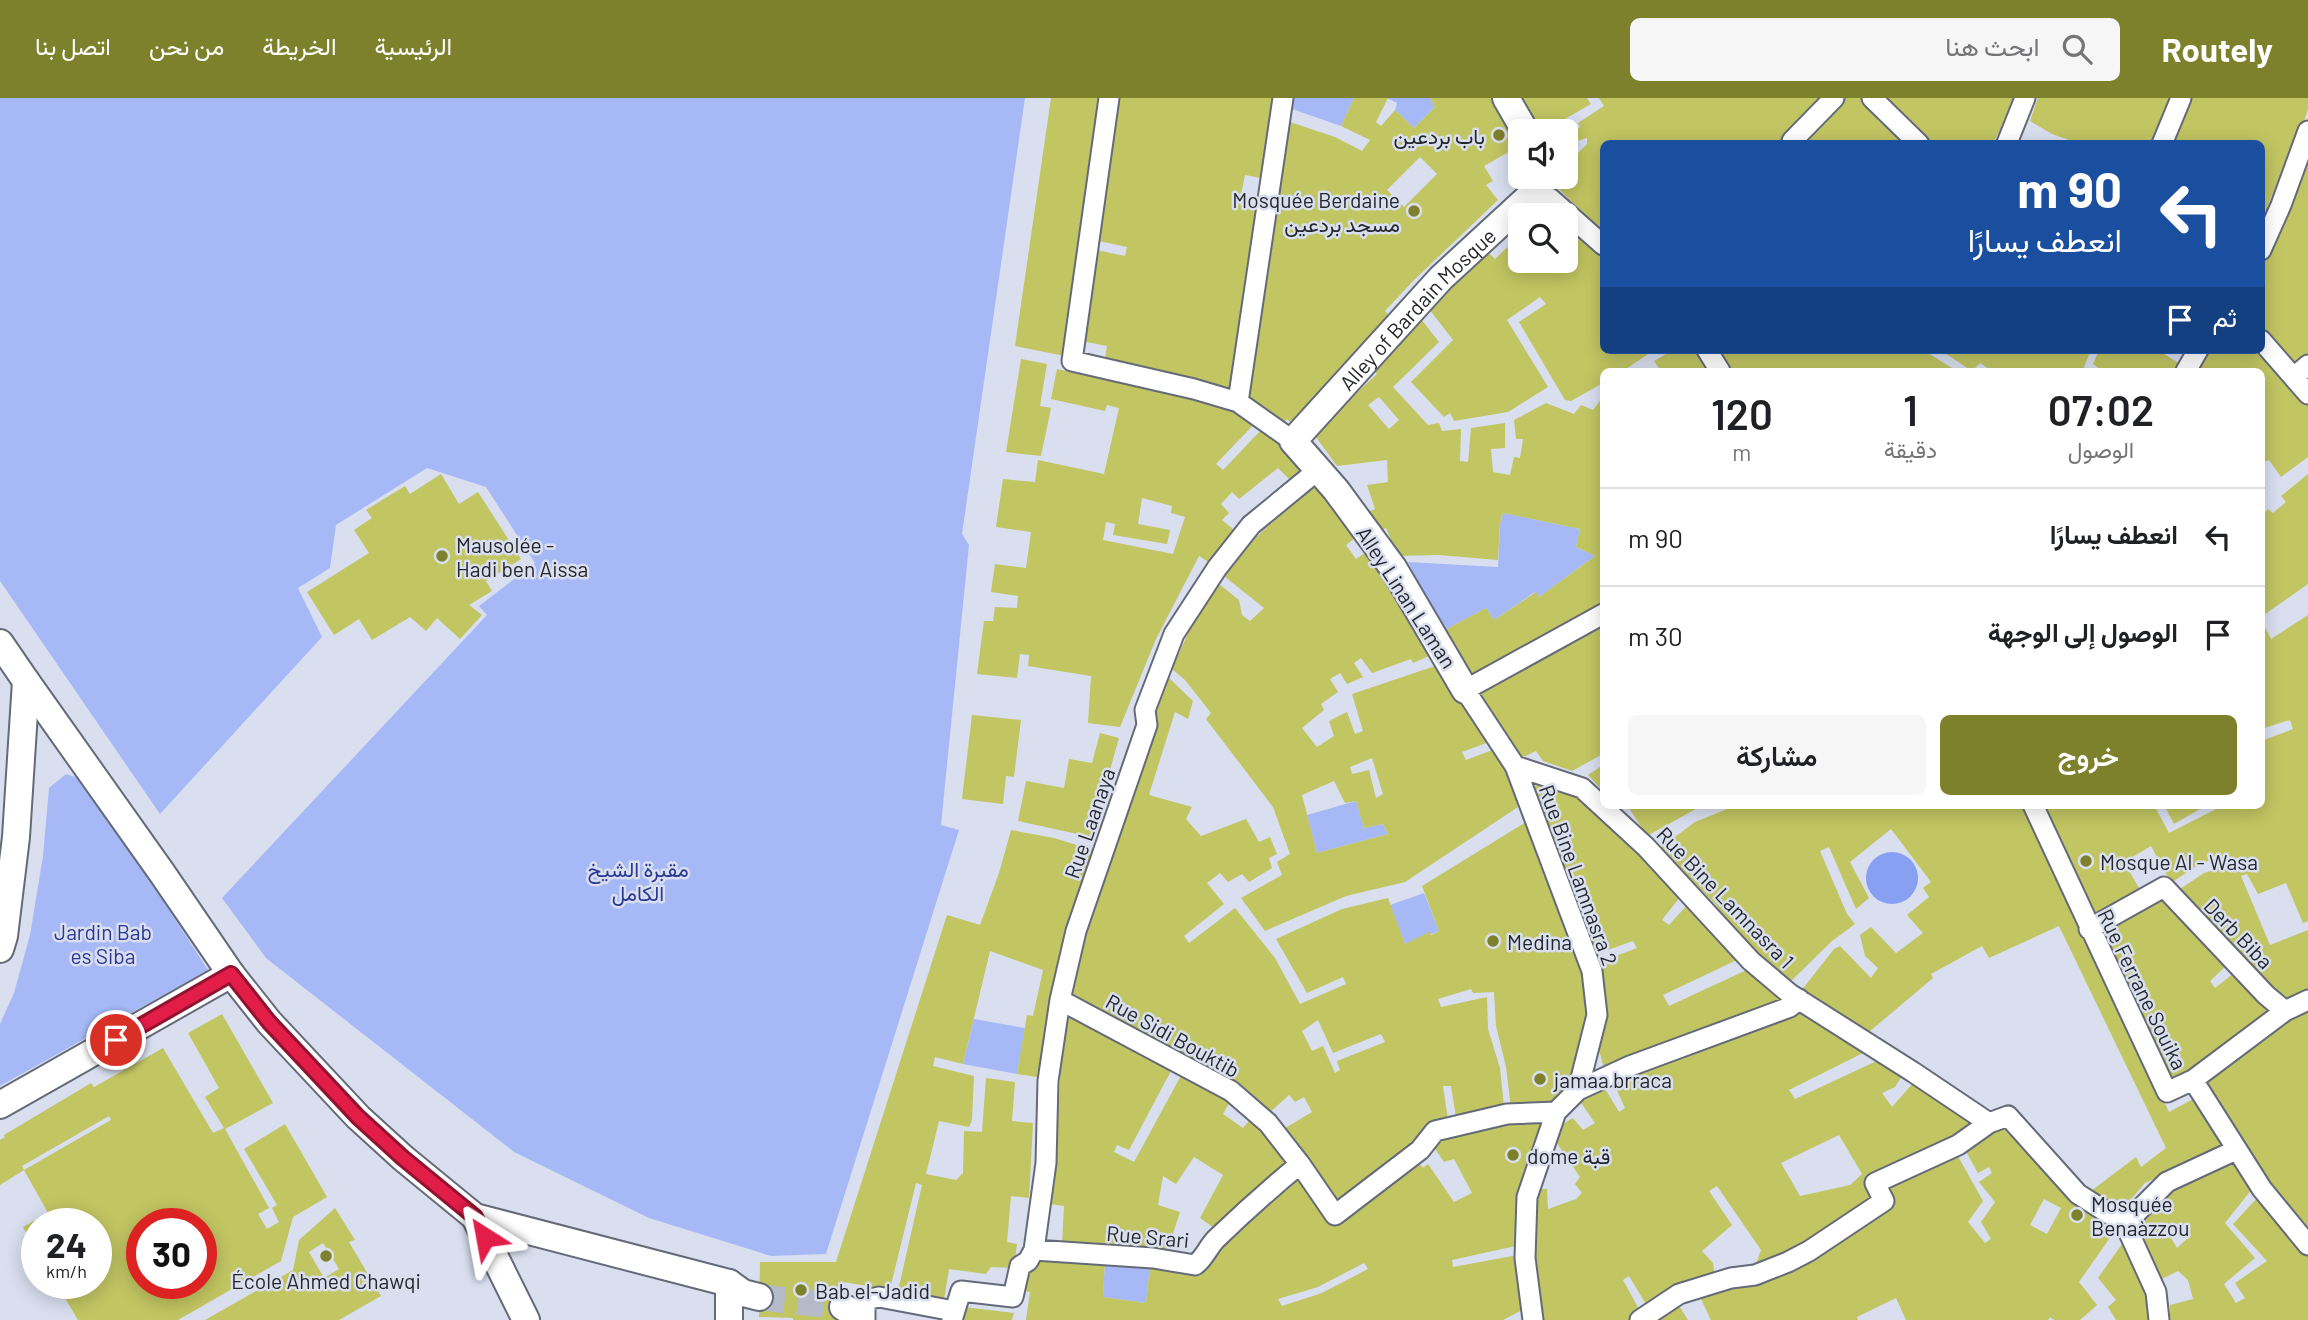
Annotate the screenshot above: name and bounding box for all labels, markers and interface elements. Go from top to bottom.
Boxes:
search box [1630,18,2120,81]
text: Routely [2162,29,2273,69]
text: ابحث هنا [1945,30,2040,61]
icon: search [2058,30,2096,68]
text: اتصل بنا [35,31,111,60]
text: من نحن [149,31,224,60]
text: الخريطة [262,31,337,60]
text: الرئيسية [375,31,452,60]
map controls [1508,119,1578,273]
button: sound [1508,119,1578,189]
place label: باب بردعين [1394,123,1485,150]
marker: باب بردعين [1491,127,1507,143]
text: 90 m [2017,159,2122,218]
icon: left [2146,168,2237,259]
place label: Mosquée Berdaine مسجد بردعين [1232,187,1400,238]
marker: Mosquée Berdaine مسجد بردعين [1406,203,1422,219]
button: search [1508,203,1578,273]
text: انعطف يسارًا [1968,220,2122,258]
street label: Alley of Bardain Mosque [1333,222,1500,395]
icon: arrive [2161,301,2199,339]
text: ثم [2213,301,2237,332]
text: 1 [1903,384,1918,434]
text: 07:02 [2048,384,2154,434]
text: 120 [1711,388,1773,438]
text: دقيقة [1884,435,1937,463]
text: الوصول [2068,435,2134,463]
text: m [1732,438,1751,466]
text: انعطف يسارًا [2050,518,2178,549]
icon: left [2199,518,2237,556]
street label: Alley Linan Laman [1352,521,1462,673]
text: 90 m [1628,522,1683,553]
place label: Mausolée - Hadi ben Aissa [456,532,588,581]
marker: Mausolée - Hadi ben Aissa [434,548,450,564]
text: الوصول إلى الوجهة [1988,616,2178,647]
icon: arrive [2199,616,2237,654]
text: 30 m [1628,620,1683,651]
button: مشاركة [1628,715,1926,795]
button: خروج [1940,715,2237,795]
street label: Rue Laanaya [1058,765,1120,881]
street label: Rue Bine Lamnasra 2 [1535,781,1623,969]
street label: Rue Bine Lamnasra 1 [1652,821,1800,973]
place label: Mosque Al - Wasa [2100,849,2258,874]
marker: Mosque Al - Wasa [2078,853,2094,869]
park label: مقبرة الشيخ الكامل [587,856,689,906]
street label: Derb Biba [2199,893,2279,973]
street label: Rue Ferrane Souika [2093,905,2193,1073]
park label: Jardin Bab es Siba [54,919,152,968]
place label: Medina [1507,929,1572,954]
marker: Medina [1485,933,1501,949]
street label: Rue Sidi Bouktib [1102,988,1244,1082]
pin [86,1010,146,1070]
icon: arrive [97,1021,135,1059]
place label: jamaa brraca [1553,1067,1672,1092]
marker: jamaa brraca [1532,1071,1548,1087]
place label: dome قبة [1527,1143,1610,1169]
marker: dome قبة [1505,1147,1521,1163]
place label: Mosquée Benaàzzou [2091,1191,2190,1240]
position arrow [448,1200,522,1274]
marker: Mosquée Benaàzzou [2069,1207,2085,1223]
speed limit sign: 30 [126,1208,217,1299]
street label: Rue Srari [1106,1220,1190,1252]
text: 24 [46,1223,87,1265]
marker: École Ahmed Chawqi [318,1248,334,1264]
text: km/h [46,1260,87,1282]
place label: École Ahmed Chawqi [231,1268,421,1293]
place label: Bab el-Jadid [815,1278,930,1303]
marker: Bab el-Jadid [793,1282,809,1298]

